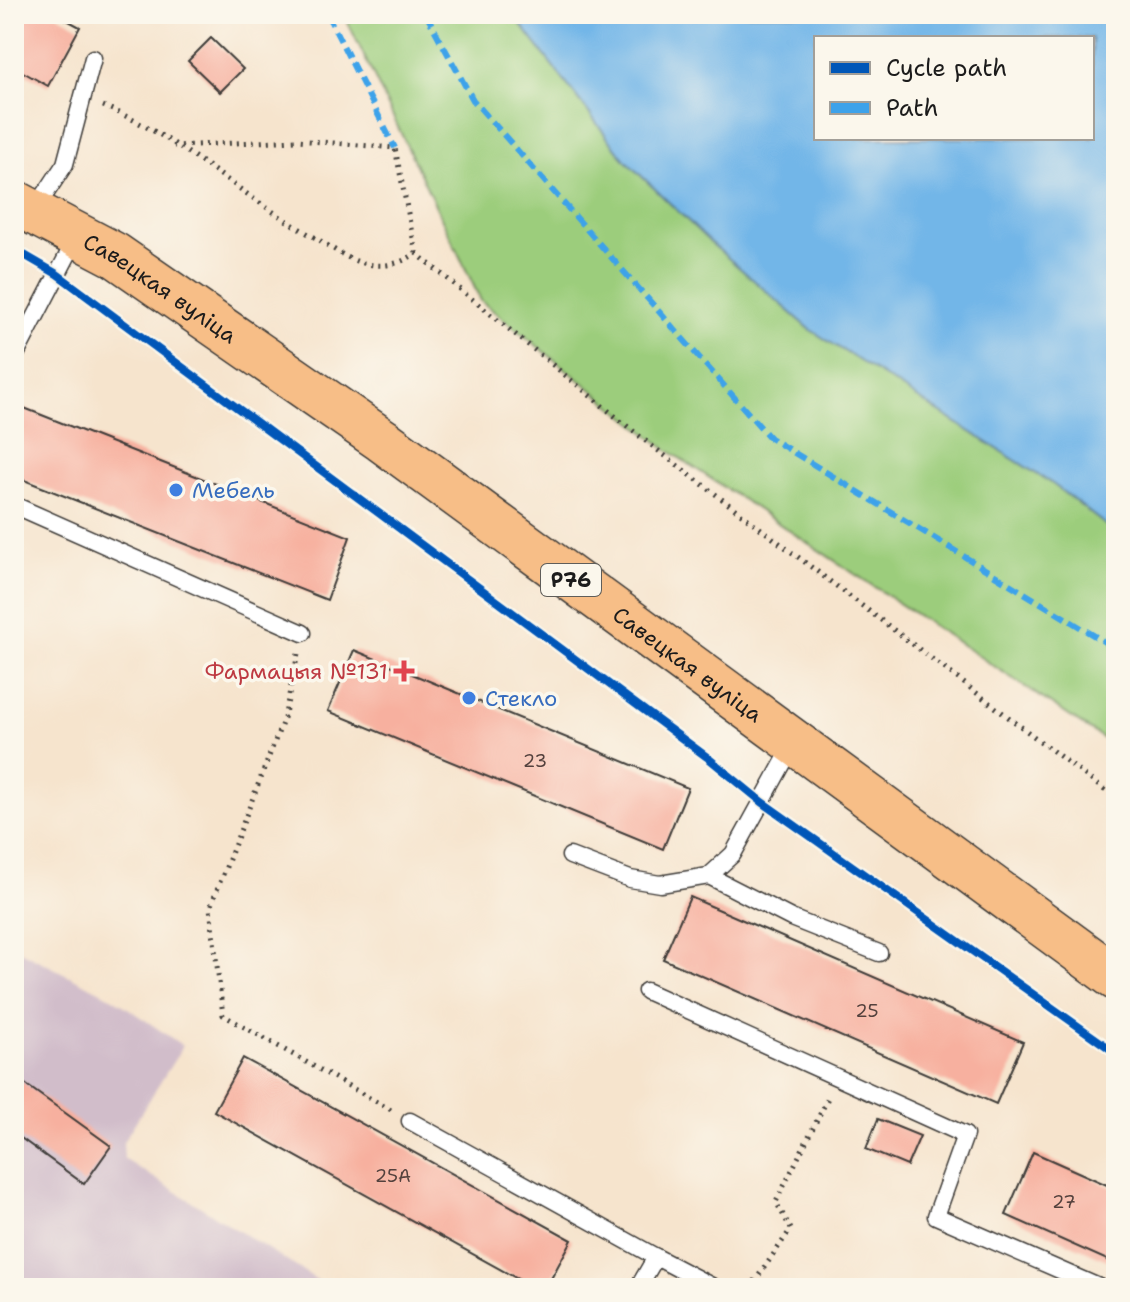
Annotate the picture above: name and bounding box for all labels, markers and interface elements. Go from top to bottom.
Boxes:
legend [814,36,1094,140]
text: Cycle path [886,52,1007,84]
text: Path [886,92,938,124]
street label: Савецкая вуліца [78,227,243,350]
place label: Мебель [192,476,275,505]
marker: Мебель [167,481,185,499]
road number: Р76 [541,564,601,596]
street label: Савецкая вуліца [607,600,768,729]
place label: Фармацыя №131 [205,657,388,686]
marker: Фармацыя №131 [395,662,413,680]
place label: Стекло [485,684,557,713]
marker: Стекло [460,689,478,707]
house number: 23 [523,749,547,773]
house number: 25 [855,999,879,1023]
house number: 25А [375,1164,411,1188]
house number: 27 [1052,1190,1076,1214]

